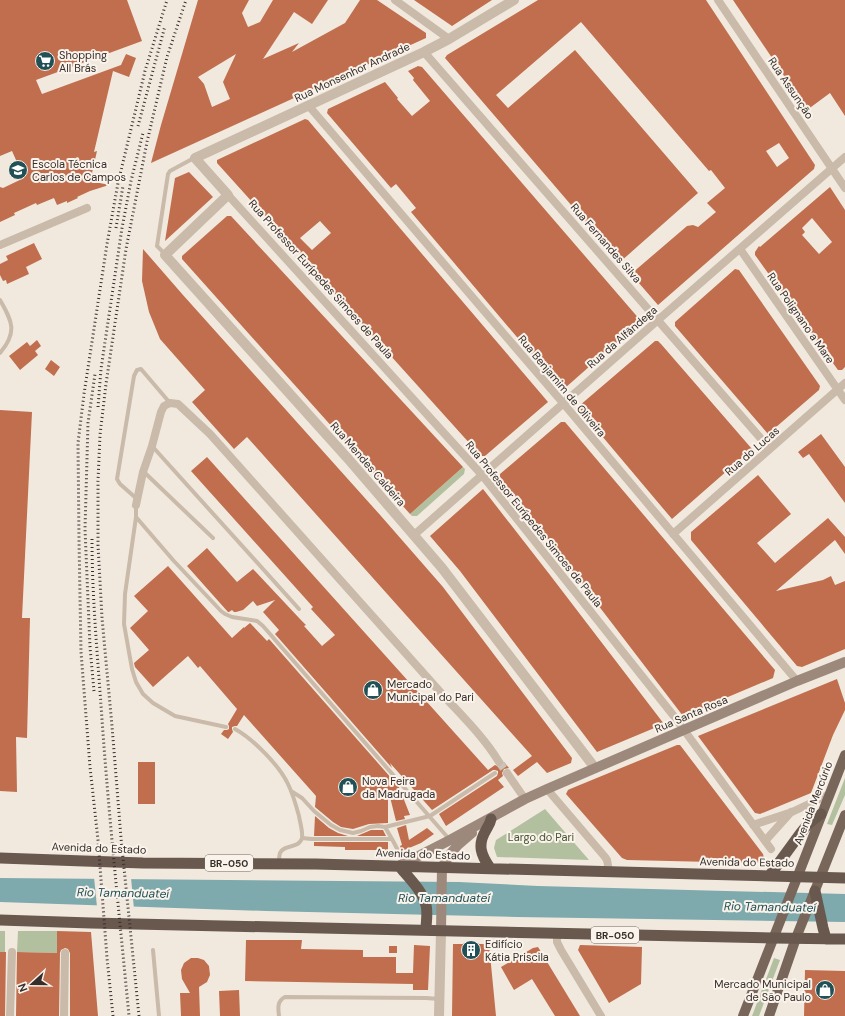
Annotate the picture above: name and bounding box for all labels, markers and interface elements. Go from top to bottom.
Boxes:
street label: Rua Monsenhor Andrade [292,39,412,105]
place label: Shopping All Brás [59,48,107,75]
supermarket icon: Shopping All Brás [34,50,56,72]
street label: Rua Assunção [765,54,817,122]
place label: Escola Técnica Carlos de Campos [32,157,126,184]
school or university icon: Escola Técnica Carlos de Campos [7,159,29,181]
street label: Rua Professor Eurípedes Simoes de Paula [246,196,396,362]
street label: Rua Fernandes Silva [568,200,644,286]
street label: Rua Polignano a Mare [764,270,838,366]
street label: Rua da Alfândega [584,303,660,371]
street label: Rua Benjamim de Oliveira [515,332,609,440]
street label: Rua Mendes Caldeira [328,419,408,509]
street label: Rua do Lucas [722,423,782,479]
street label: Rua Professor Eurípedes Simoes de Paula [463,438,605,610]
place label: Mercado Municipal do Pari [387,677,474,704]
shop icon: Mercado Municipal do Pari [362,679,384,701]
street label: Rua Santa Rosa [652,692,730,736]
street label: Avenida Mercúrio [791,759,835,847]
place label: Nova Feira da Madrugada [362,774,435,801]
shop icon: Nova Feira da Madrugada [337,776,359,798]
park label: Largo do Pari [508,830,574,844]
street label: Avenida do Estado [51,839,147,857]
street label: Avenida do Estado [375,845,471,863]
street label: Avenida do Estado [699,854,795,870]
road number: BR-050 [205,855,253,871]
water label: Rio Tamanduateí [77,884,171,902]
water label: Rio Tamanduateí [398,890,491,906]
water label: Rio Tamanduateí [724,898,818,916]
road number: BR-050 [591,927,639,943]
place label: Edifício Kátia Priscila [485,937,549,964]
building icon: Edifício Kátia Priscila [460,939,482,961]
north arrow [12,964,52,1004]
place label: Mercado Municipal de São Paulo [714,977,811,1004]
shop icon: Mercado Municipal de São Paulo [814,979,836,1001]
text: N [15,981,31,994]

